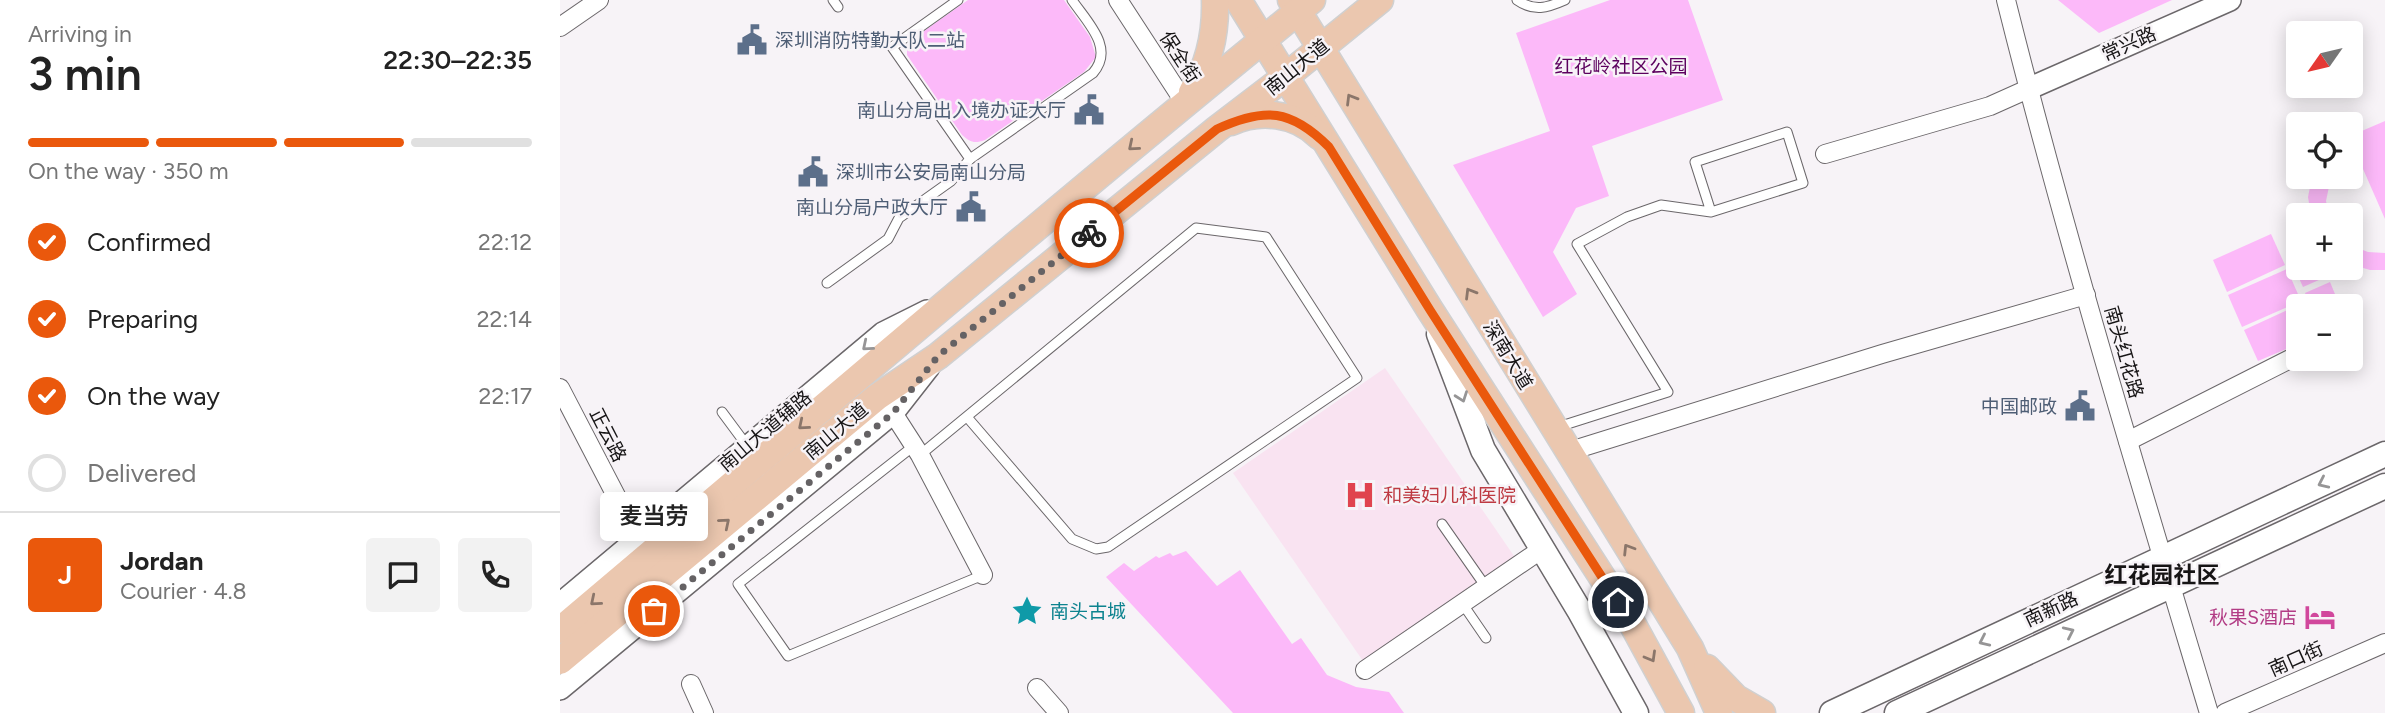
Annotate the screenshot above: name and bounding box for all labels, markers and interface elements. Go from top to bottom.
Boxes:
text: Arriving in [28,20,132,48]
north arrow [2286,21,2362,98]
map controls [2286,21,2363,371]
street label: 常兴路 [2098,22,2160,66]
public building icon: 深圳消防特勤大队二站 [735,23,769,57]
street label: 保全街 [1155,27,1205,87]
place label: 深圳消防特勤大队二站 [775,29,965,52]
street label: 南山大道 [1260,34,1334,100]
text: 22:30–22:35 [383,44,532,76]
text: 3 min [28,46,142,102]
park label: 红花岭社区公园 [1554,55,1688,78]
public building icon: 南山分局出入境办证大厅 [1072,93,1106,127]
one-way arrow [1347,93,1360,106]
place label: 南山分局出入境办证大厅 [857,99,1066,122]
button: locate [2286,112,2363,189]
one-way arrow [1128,138,1141,150]
public building icon: 深圳市公安局南山分局 [796,155,830,189]
text: On the way · 350 m [28,157,229,185]
place label: 深圳市公安局南山分局 [836,161,1026,184]
public building icon: 南山分局户政大厅 [954,190,988,224]
place label: 南山分局户政大厅 [796,196,948,219]
courier [1054,198,1124,268]
button: + [2286,203,2363,280]
icon: bike [1070,214,1108,252]
icon: check [28,223,66,261]
text: Confirmed [87,226,211,258]
text: 22:12 [478,228,532,256]
one-way arrow [1465,287,1478,300]
button: − [2286,294,2363,371]
icon: check [28,300,66,338]
text: Preparing [87,303,198,335]
street label: 南头红花路 [2100,303,2148,401]
text: 22:14 [477,305,532,333]
street label: 深南大道 [1479,316,1537,394]
one-way arrow [862,338,875,350]
icon: check [28,377,66,415]
text: On the way [87,380,220,412]
text: 22:17 [479,382,532,410]
street label: 南山大道辅路 [714,386,816,476]
public building icon: 中国邮政 [2063,389,2097,423]
one-way arrow [1453,391,1467,403]
place label: 中国邮政 [1981,395,2057,418]
street label: 南山大道 [799,398,873,464]
street label: 正云路 [585,404,631,466]
one-way arrow [798,417,811,430]
text: Delivered [87,457,196,489]
one-way arrow [2318,475,2330,489]
hospital icon: 和美妇儿科医院 [1343,478,1377,512]
place label: 和美妇儿科医院 [1383,484,1516,507]
callout: 麦当劳 [600,492,708,541]
text: 麦当劳 [620,502,689,530]
one-way arrow [717,519,730,531]
button: chat [366,538,440,612]
button: phone [458,538,532,612]
one-way arrow [1624,543,1637,556]
text: Jordan [120,545,203,577]
text: J [58,559,72,591]
district label: 红花园社区 [2105,561,2220,589]
pin [1588,572,1648,632]
text: Courier · 4.8 [120,577,247,605]
pin [624,581,684,641]
icon: home [1599,583,1637,621]
street label: 南新路 [2020,587,2082,631]
icon: bag [635,592,673,630]
one-way arrow [590,593,603,605]
place icon: 南头古城 [1010,594,1044,628]
place label: 南头古城 [1050,600,1126,623]
hotel icon: 秋果S酒店 [2303,600,2337,634]
place label: 秋果S酒店 [2209,606,2297,629]
one-way arrow [2062,626,2074,640]
one-way arrow [1978,633,1991,647]
street label: 南口街 [2265,637,2327,681]
one-way arrow [1643,649,1656,662]

